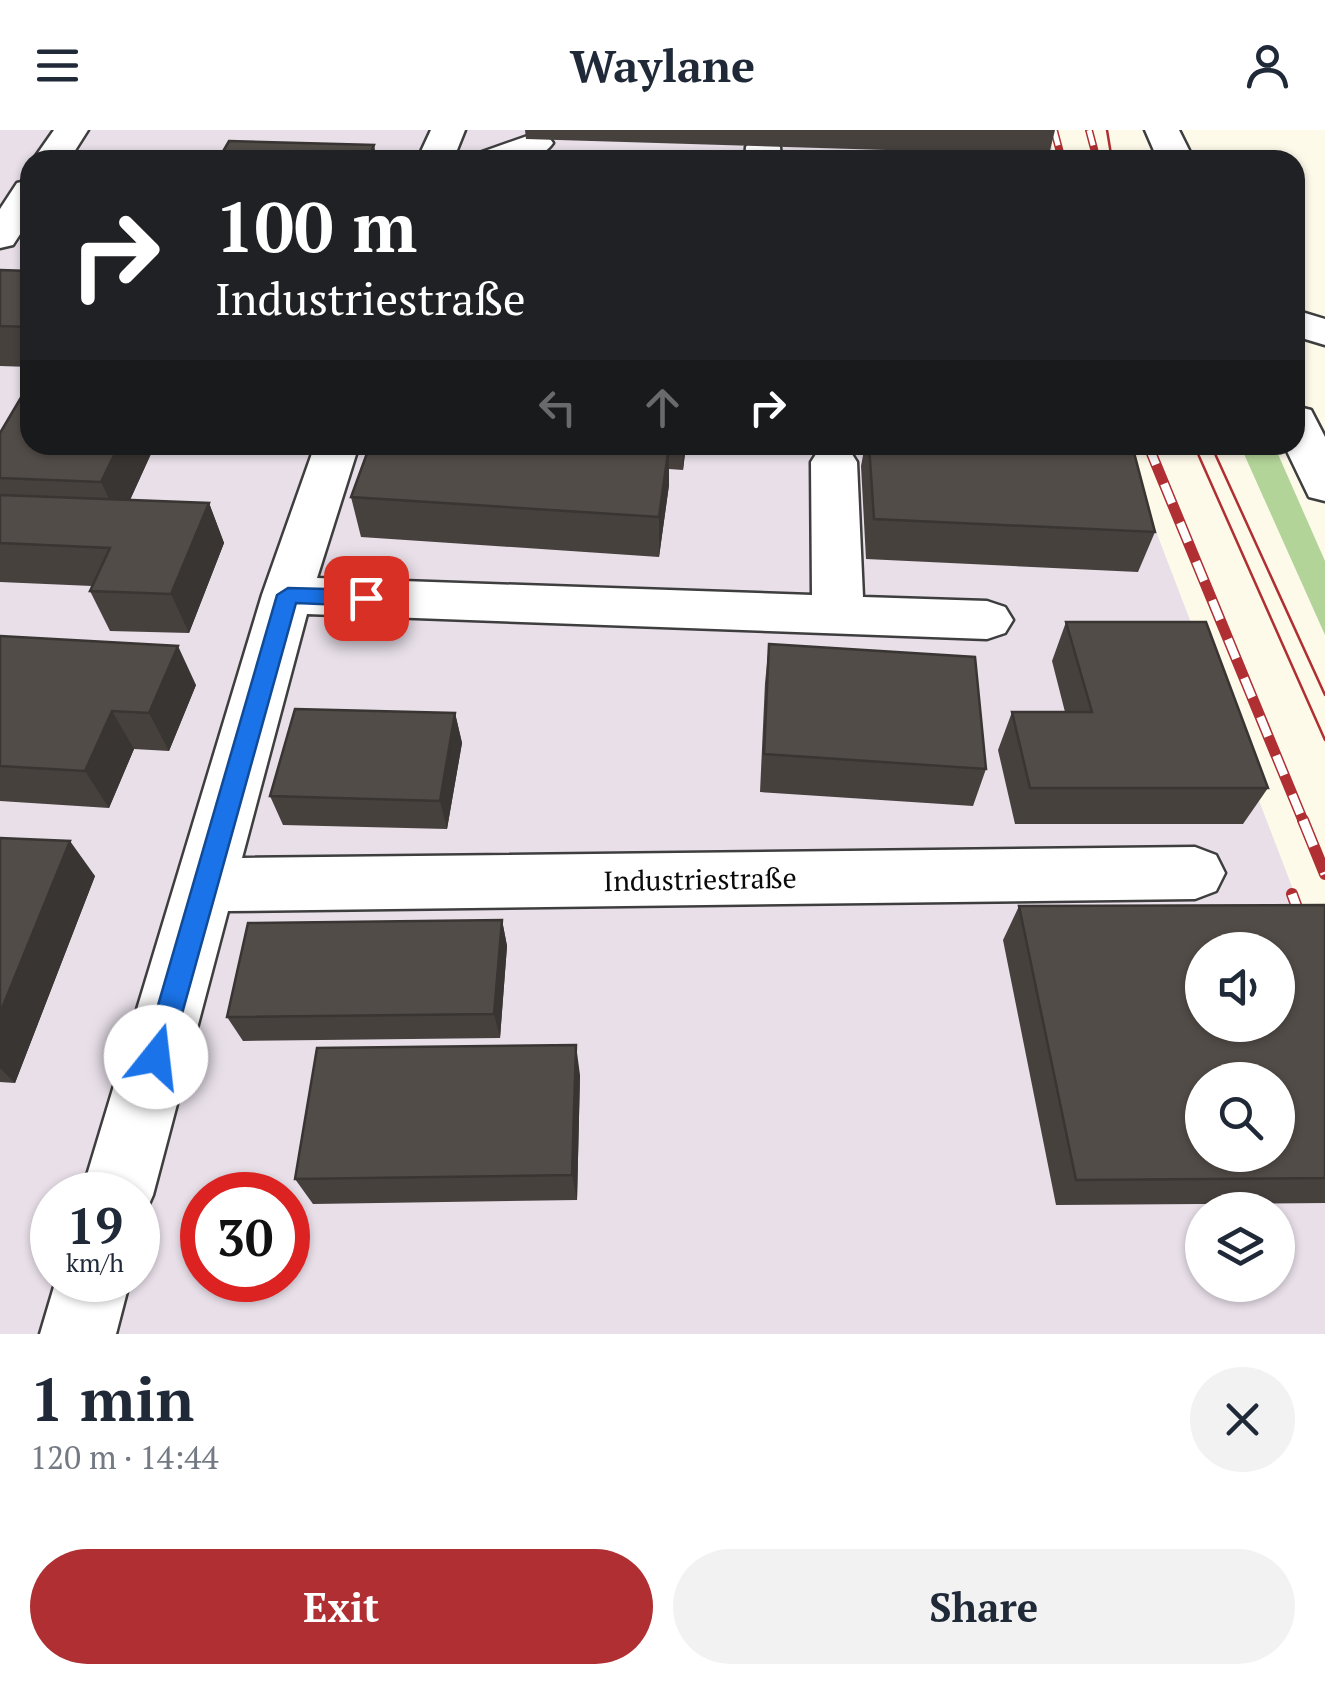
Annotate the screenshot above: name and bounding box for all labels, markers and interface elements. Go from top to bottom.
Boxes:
text: Waylane [570,35,755,95]
icon: menu [30,38,85,93]
icon: person [1240,38,1295,93]
text: 100 m [215,179,417,272]
icon: right [50,190,180,320]
text: Industriestraße [215,268,526,328]
icon: left [530,380,585,435]
icon: ahead [635,380,690,435]
icon: right [740,380,795,435]
pin [324,556,409,641]
icon: arrive [339,571,394,626]
street label: Industriestraße [603,859,797,899]
map controls [1185,932,1295,1302]
button: sound [1185,932,1295,1042]
position arrow [104,1005,208,1109]
button: search [1185,1062,1295,1172]
speed limit sign: 30 [180,1172,310,1302]
text: 19 [67,1192,123,1258]
button: layers [1185,1192,1295,1302]
text: km/h [66,1246,124,1279]
text: 1 min [30,1359,194,1438]
button: close [1190,1367,1295,1472]
text: 120 m · 14:44 [30,1436,218,1478]
button: Exit [30,1549,653,1664]
button: Share [673,1549,1295,1664]

